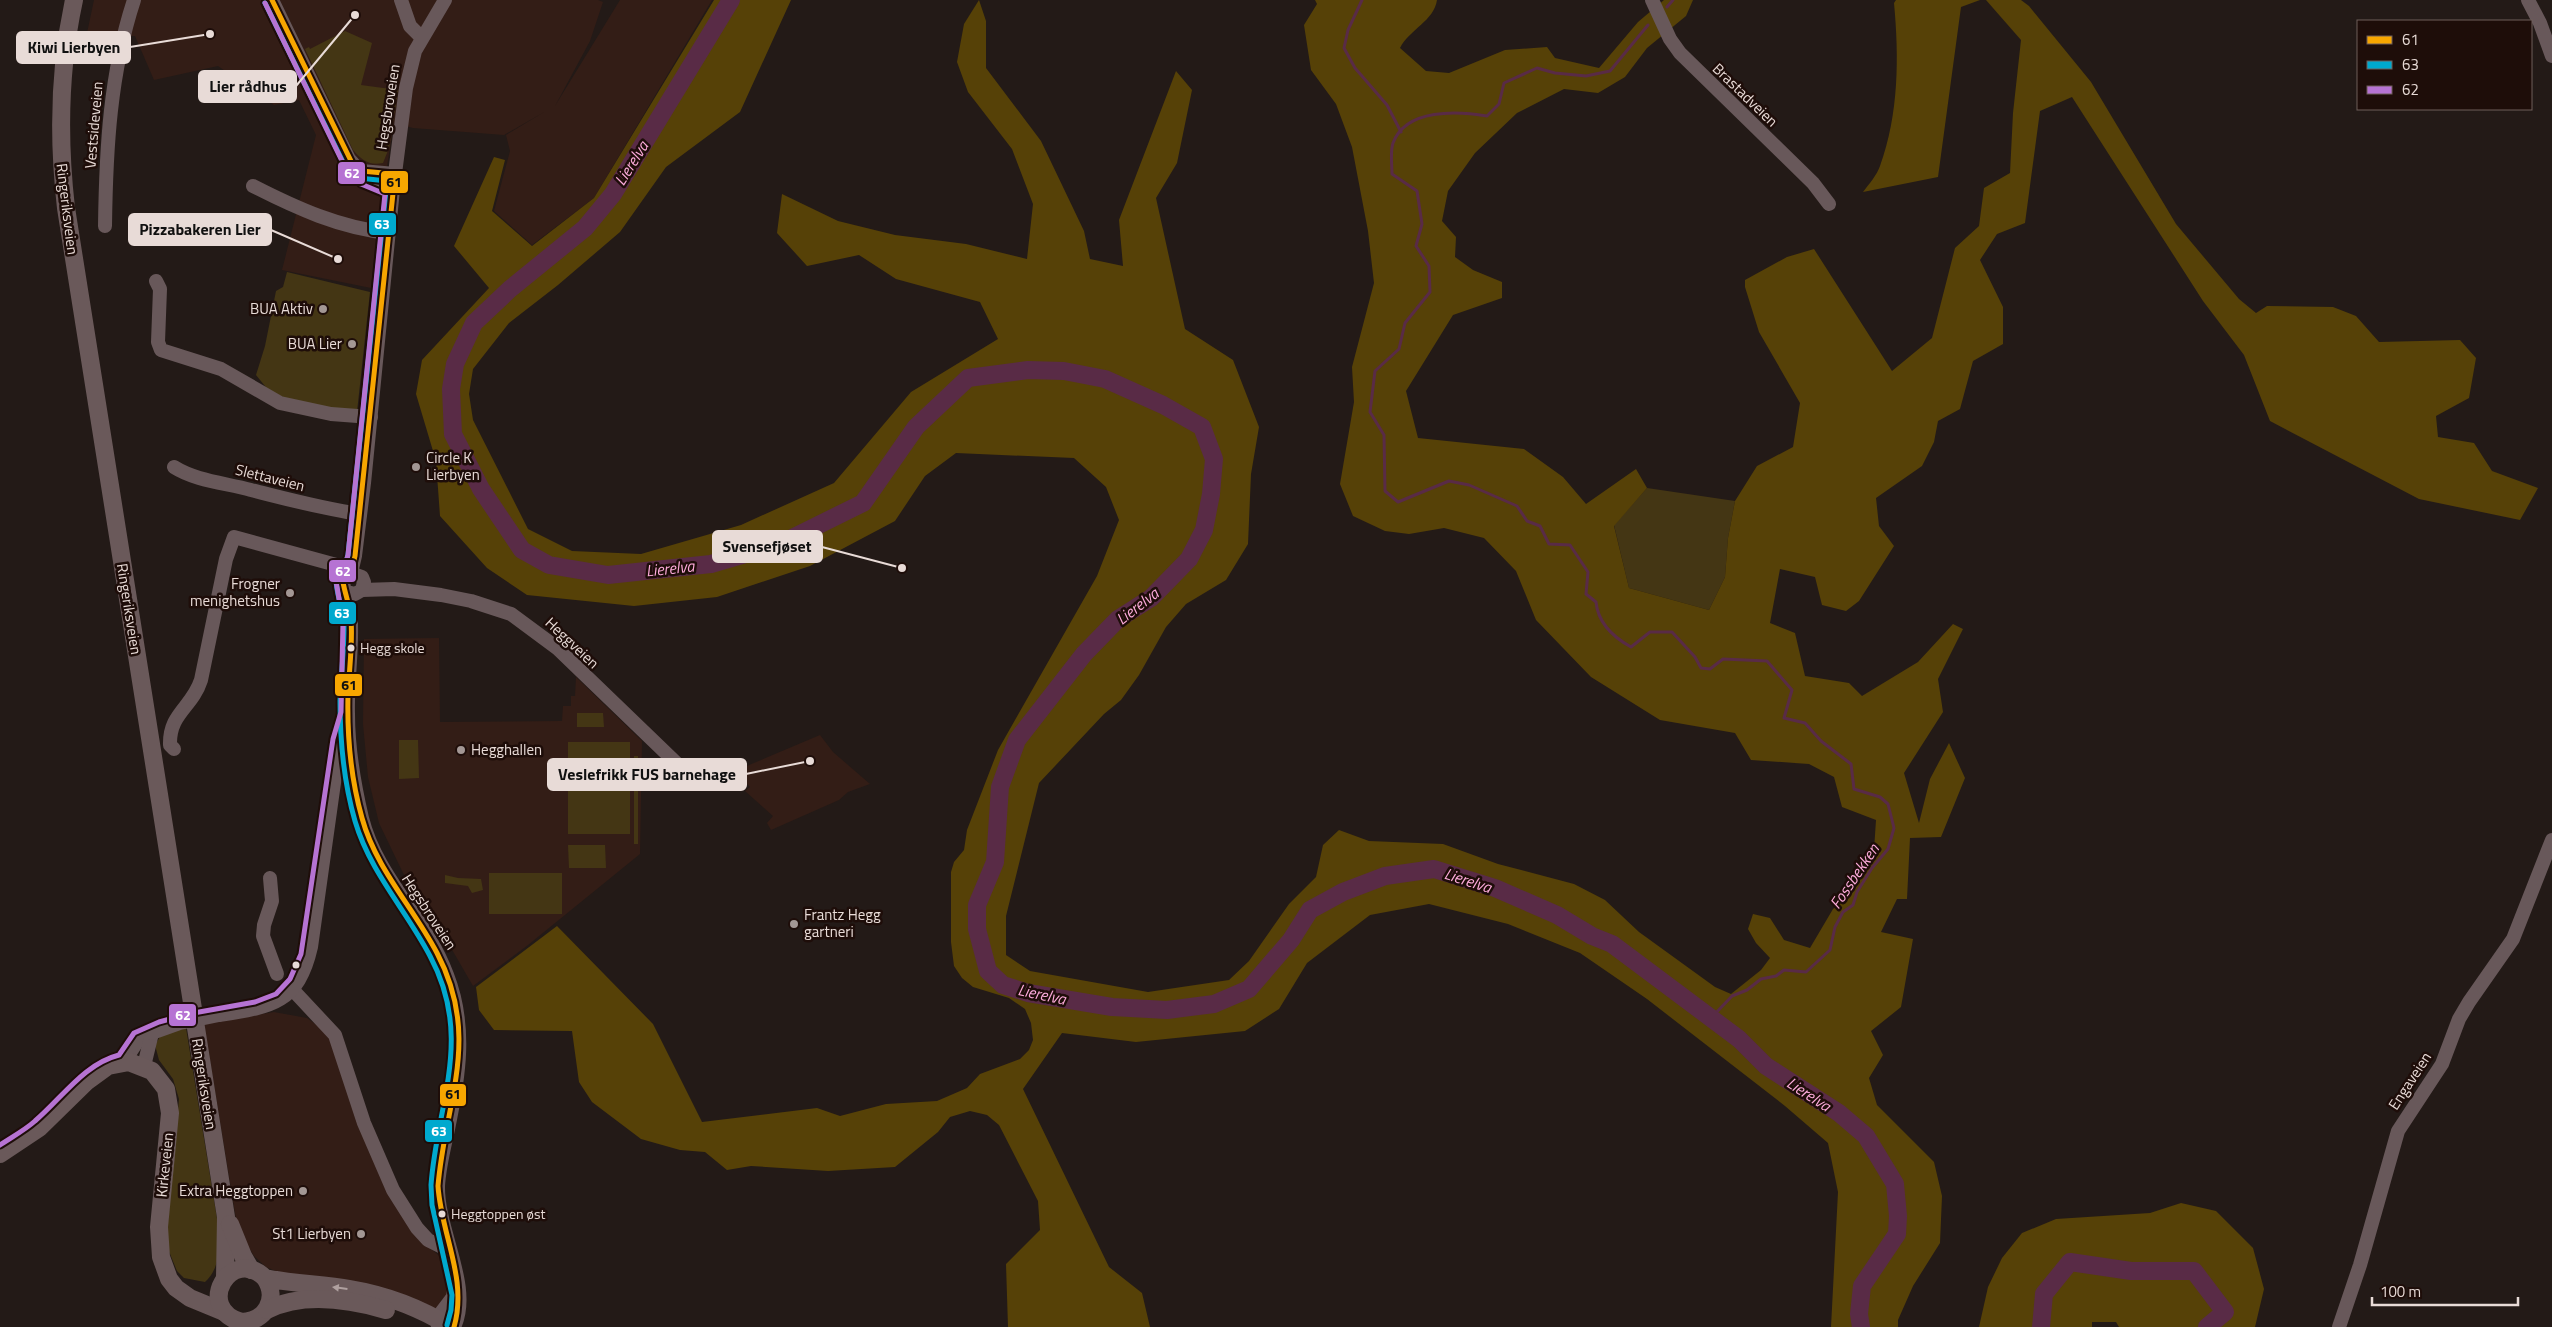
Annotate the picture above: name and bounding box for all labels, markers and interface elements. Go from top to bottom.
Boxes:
legend [2357,20,2532,110]
text: 61 [2402,28,2419,51]
callout: Kiwi Lierbyen [17,32,130,63]
text: Kiwi Lierbyen [28,35,120,59]
text: 63 [2402,53,2419,76]
street label: Brastadveien [1707,57,1783,132]
street label: Hegsbroveien [369,62,406,151]
callout: Lier rådhus [199,71,296,102]
text: Lier rådhus [209,74,287,98]
text: 62 [2402,78,2419,101]
street label: Vestsideveien [78,80,109,169]
water label: Lierelva [608,135,655,190]
line badge: 62 [337,161,366,185]
street label: Ringeriksveien [50,162,85,256]
text: 62 [344,162,360,183]
line badge: 61 [380,170,409,194]
text: 61 [386,171,402,192]
line badge: 63 [368,212,397,236]
text: 63 [374,213,390,234]
callout: Pizzabakeren Lier [129,214,271,245]
text: Pizzabakeren Lier [139,217,261,241]
place label: BUA Aktiv [250,297,313,320]
marker: BUA Aktiv [317,303,329,315]
place label: BUA Lier [288,332,342,355]
marker: BUA Lier [346,338,358,350]
place label: Circle K Lierbyen [426,446,480,486]
street label: Slettaveien [233,458,307,497]
marker: Circle K Lierbyen [410,461,422,473]
callout: Svensefjøset [713,531,822,562]
text: Svensefjøset [722,534,812,558]
water label: Lierelva [645,553,696,582]
line badge: 62 [328,559,357,583]
text: 62 [335,560,351,581]
street label: Ringeriksveien [111,562,148,656]
place label: Frogner menighetshus [190,572,280,612]
water label: Lierelva [1111,581,1164,630]
marker: Frogner menighetshus [284,587,296,599]
line badge: 63 [328,601,357,625]
text: 63 [334,602,350,623]
street label: Heggveien [540,612,605,674]
place label: Hegg skole [360,637,425,658]
marker: Hegg skole [346,643,356,653]
line badge: 61 [334,673,363,697]
text: 61 [341,674,357,695]
place label: Hegghallen [471,738,542,761]
marker: Hegghallen [455,744,467,756]
callout: Veslefrikk FUS barnehage [548,759,746,790]
text: Veslefrikk FUS barnehage [558,762,736,786]
water label: Fossbekken [1823,838,1885,913]
water label: Lierelva [1441,861,1496,899]
street label: Hegsbroveien [396,869,463,954]
place label: Frantz Hegg gartneri [804,903,881,943]
marker: Frantz Hegg gartneri [788,918,800,930]
unlabelled marker [291,960,301,970]
water label: Lierelva [1016,977,1069,1011]
line badge: 62 [168,1003,197,1027]
text: 62 [175,1004,191,1025]
street label: Ringeriksveien [186,1037,223,1131]
street label: Engaveien [2382,1047,2437,1114]
water label: Lierelva [1782,1071,1837,1118]
line badge: 61 [439,1083,467,1107]
text: 61 [445,1083,461,1104]
line badge: 63 [424,1119,453,1143]
text: 63 [431,1120,447,1141]
street label: Kirkeveien [150,1131,179,1198]
place label: Extra Heggtoppen [179,1179,293,1202]
marker: Extra Heggtoppen [297,1185,309,1197]
place label: Heggtoppen øst [451,1203,545,1224]
marker: Heggtoppen øst [437,1209,447,1219]
place label: St1 Lierbyen [272,1222,351,1245]
marker: St1 Lierbyen [355,1228,367,1240]
scale bar [2372,1274,2518,1306]
text: 100 m [2380,1280,2421,1303]
one-way arrow [332,1284,348,1292]

